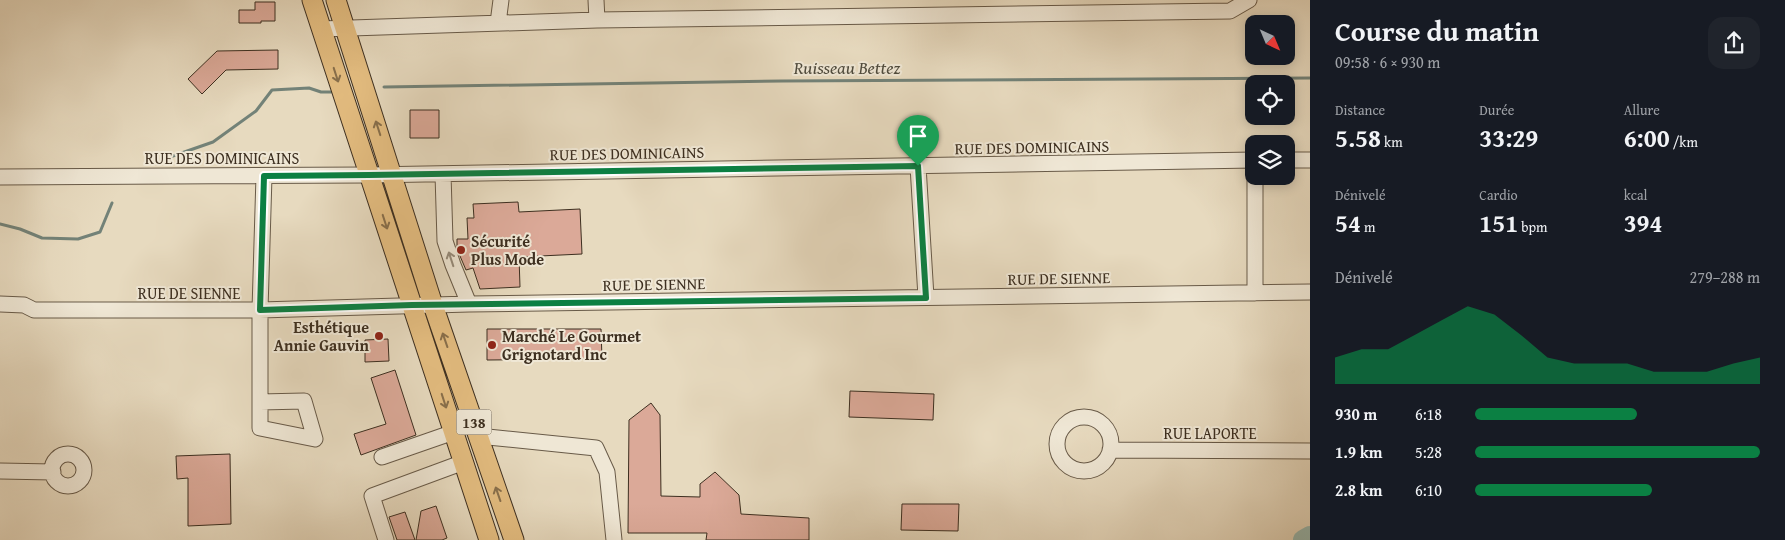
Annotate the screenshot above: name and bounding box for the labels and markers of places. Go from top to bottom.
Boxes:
pin [897,115,939,166]
place label: Sécurité Plus Mode [471,229,544,271]
marker: Sécurité Plus Mode [455,244,467,256]
place label: Esthétique Annie Gauvin [274,315,370,357]
place label: Marché Le Gourmet Grignotard Inc [502,324,641,366]
marker: Esthétique Annie Gauvin [373,330,385,342]
marker: Marché Le Gourmet Grignotard Inc [486,339,498,351]

